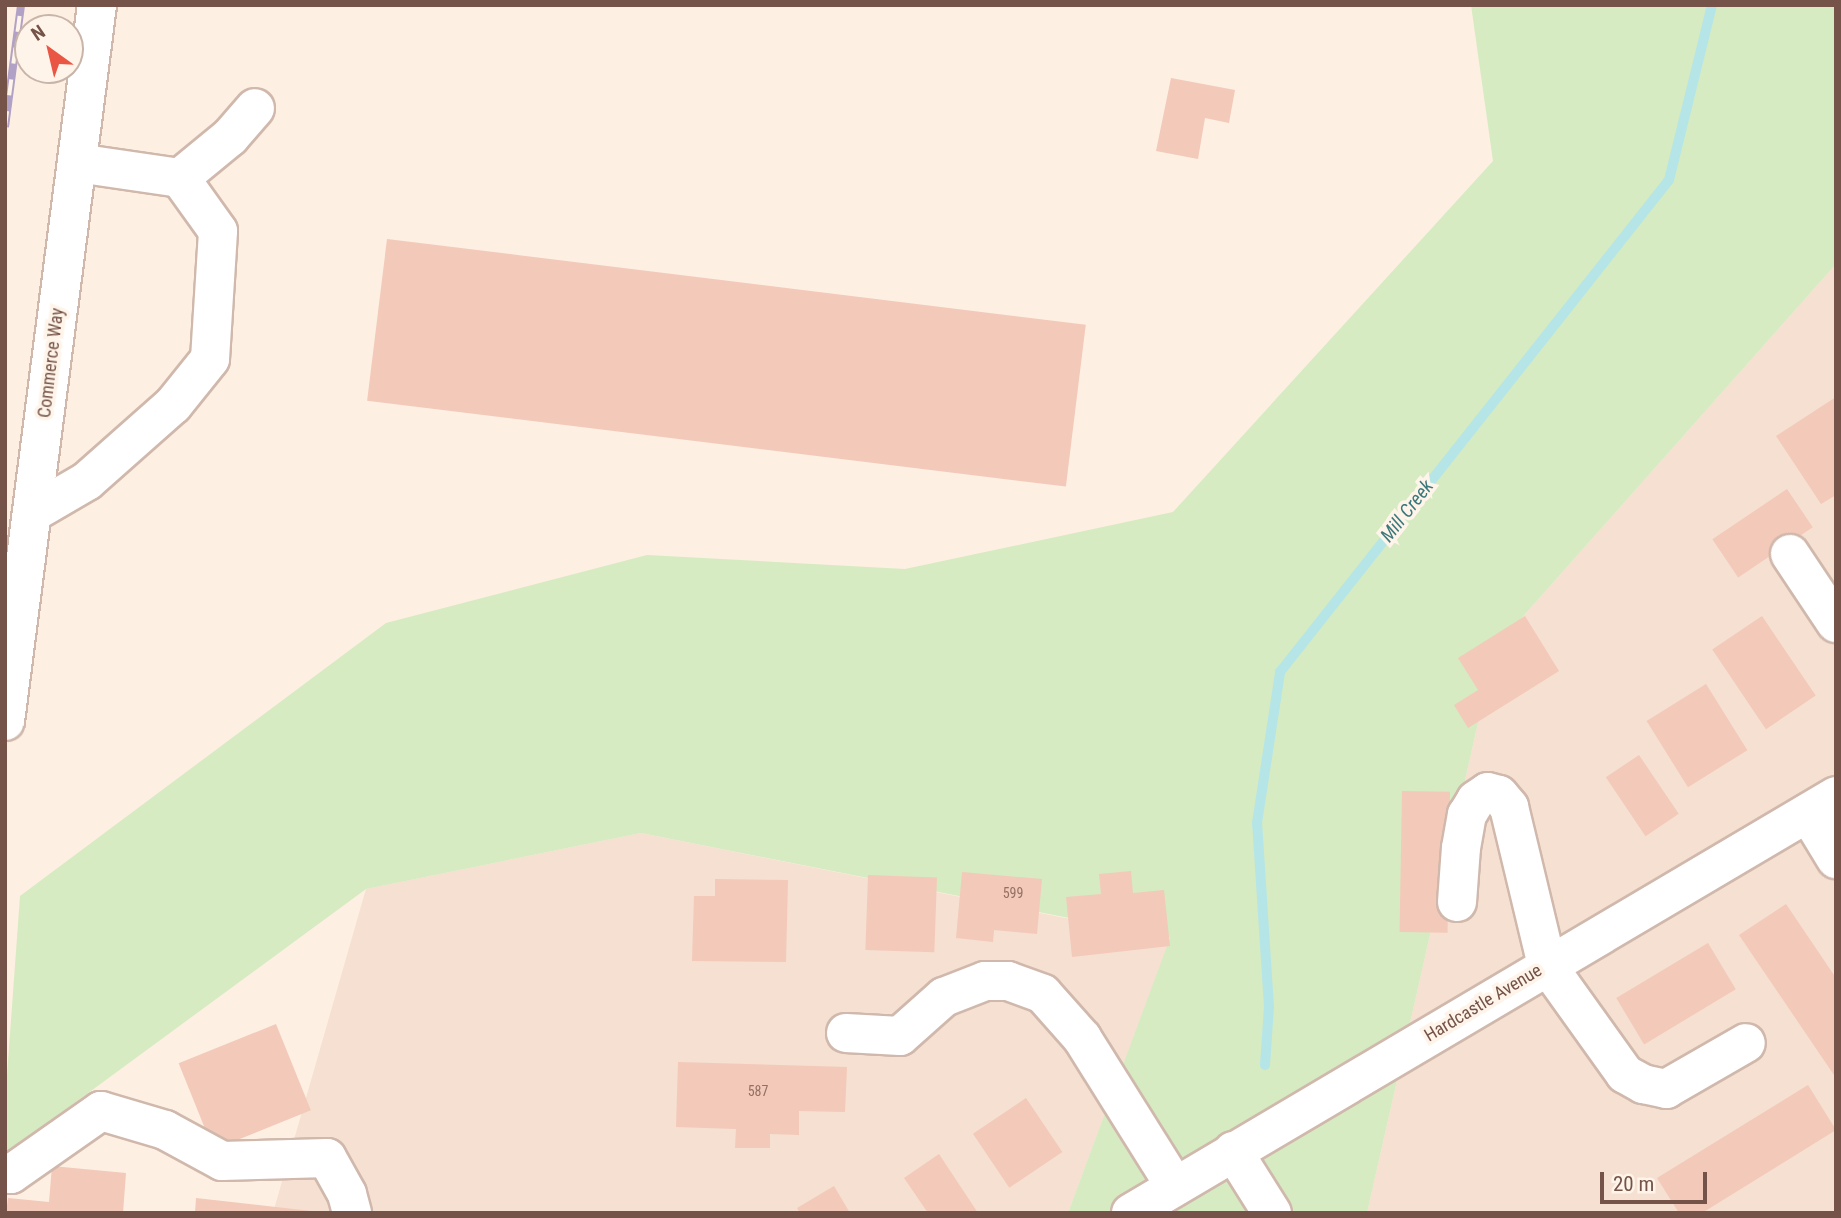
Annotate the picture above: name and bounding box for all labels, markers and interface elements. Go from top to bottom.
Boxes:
north arrow [14,14,84,84]
text: N [27,20,49,46]
street label: Commerce Way [34,307,68,419]
water label: Mill Creek [1376,475,1438,547]
house number: 599 [1003,885,1023,901]
street label: Hardcastle Avenue [1420,959,1546,1047]
house number: 587 [748,1083,768,1099]
scale bar [1603,1158,1710,1202]
text: 20 m [1613,1172,1654,1196]

